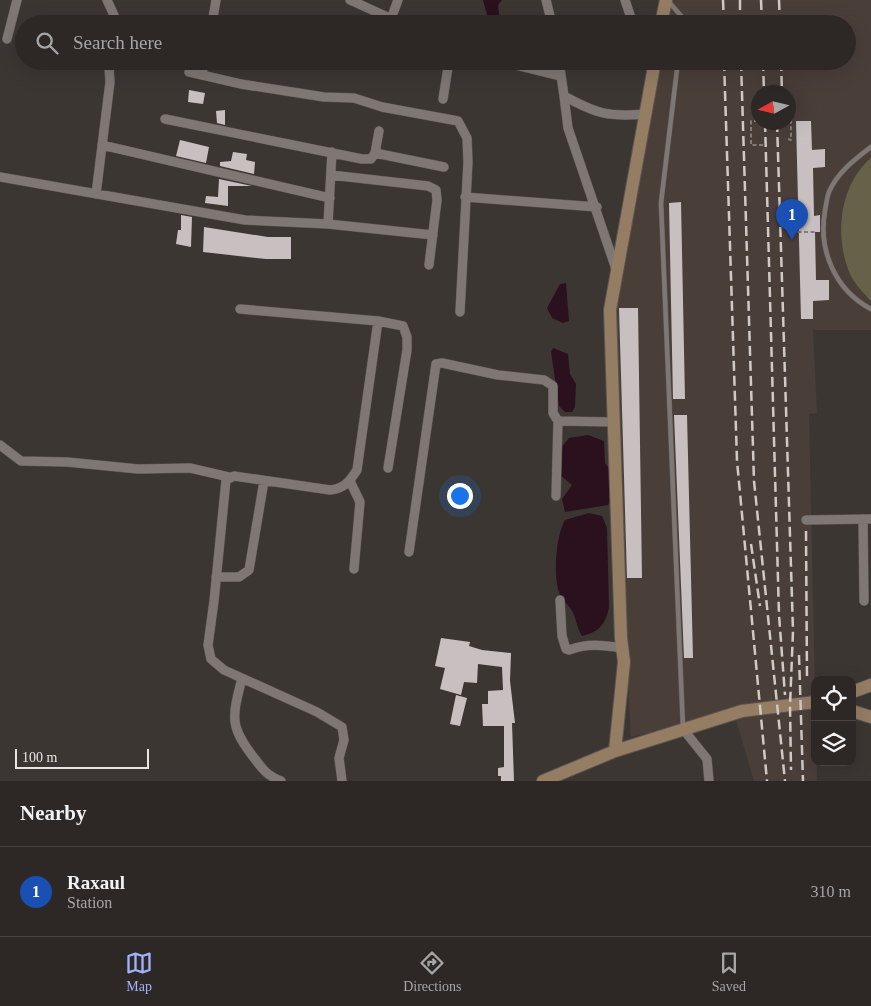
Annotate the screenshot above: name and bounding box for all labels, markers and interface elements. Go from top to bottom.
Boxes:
search box [15,15,856,70]
icon: search [33,29,61,57]
text: Search here [73,32,162,53]
north arrow [751,85,796,130]
pin: 1 [776,199,808,240]
your location [447,483,473,509]
map controls [811,676,856,766]
button: locate [811,676,856,721]
button: layers [811,721,856,766]
scale bar [15,746,149,769]
text: 100 m [22,750,57,765]
text: Nearby [20,801,87,825]
text: Raxaul [67,872,125,893]
text: 1 [32,883,40,900]
text: 310 m [811,883,851,900]
text: Station [67,894,112,911]
tab: Map [125,949,153,995]
tab: Directions [403,949,462,995]
tab: Saved [712,949,746,995]

